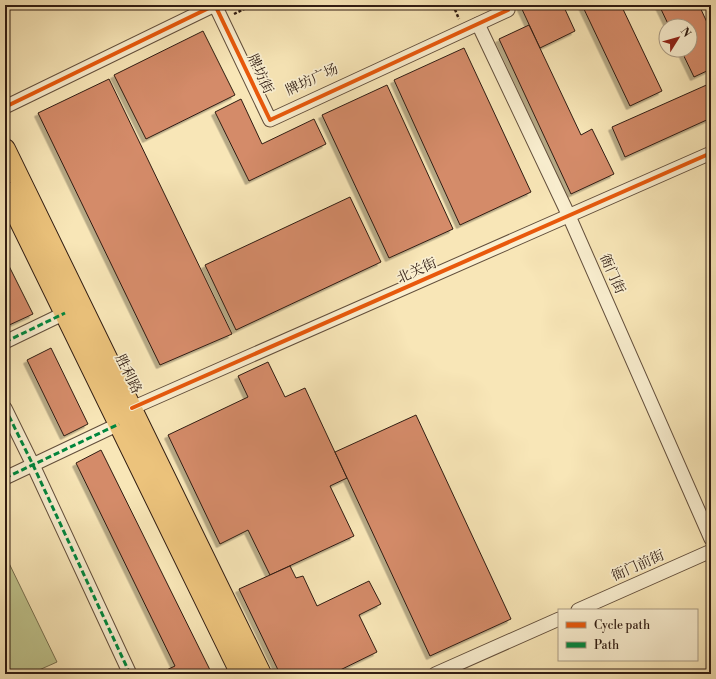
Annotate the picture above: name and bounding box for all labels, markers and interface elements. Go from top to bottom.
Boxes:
north arrow [658,18,698,58]
text: N [677,25,694,41]
street label: 牌坊街 [243,51,277,97]
street label: 牌坊广场 [283,60,341,100]
street label: 衙门街 [595,251,629,297]
street label: 北关街 [394,254,440,288]
street label: 胜利路 [111,351,145,397]
street label: 衙门前街 [609,546,667,586]
legend [558,609,698,661]
text: Cycle path [594,618,650,633]
text: Path [594,638,619,653]

